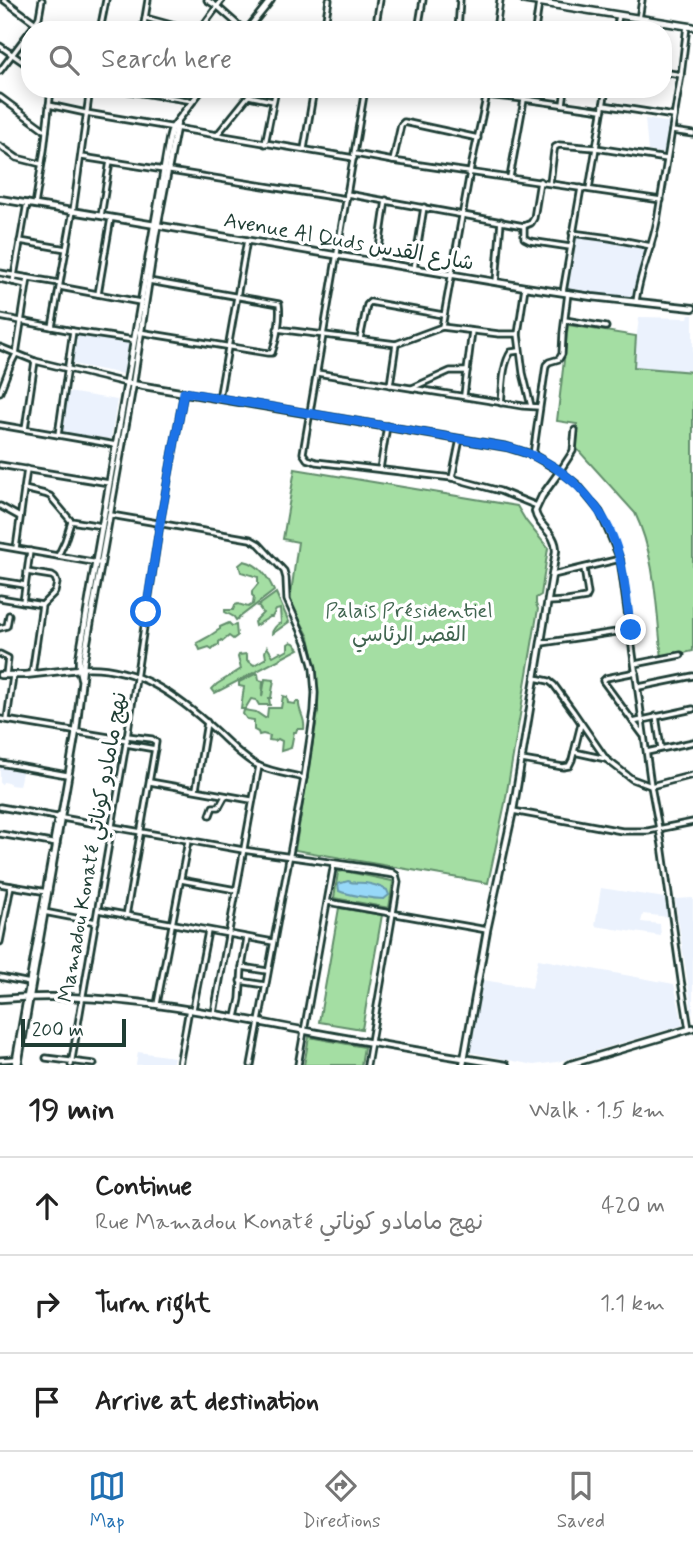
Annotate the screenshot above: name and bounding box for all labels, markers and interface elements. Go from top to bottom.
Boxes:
search box [21,21,672,98]
icon: search [45,41,83,79]
text: Search here [101,43,232,77]
street label: Avenue Al Quds شارع القدس [222,206,476,278]
route start [130,596,161,627]
park label: Palais Présidentiel القصر الرئاسي [325,597,493,653]
route end [615,614,646,645]
street label: Mamadou Konaté نهج مامادو كوناتي [52,690,138,1005]
scale bar [21,1016,126,1048]
text: 200 m [32,1018,84,1043]
text: 19 min [28,1091,115,1130]
text: Walk · 1.5 km [529,1096,665,1126]
text: Continue [95,1170,192,1204]
icon: ahead [28,1187,66,1225]
text: 420 m [601,1191,665,1221]
text: Rue Mamadou Konaté نهج مامادو كوناتي [95,1208,483,1238]
icon: right [28,1285,66,1323]
text: Turn right [95,1287,211,1321]
text: 1.1 km [600,1289,665,1319]
icon: arrive [28,1383,66,1421]
text: Arrive at destination [95,1385,319,1419]
tab: Map [88,1467,126,1534]
tab: Directions [302,1467,381,1534]
tab: Saved [557,1467,605,1534]

